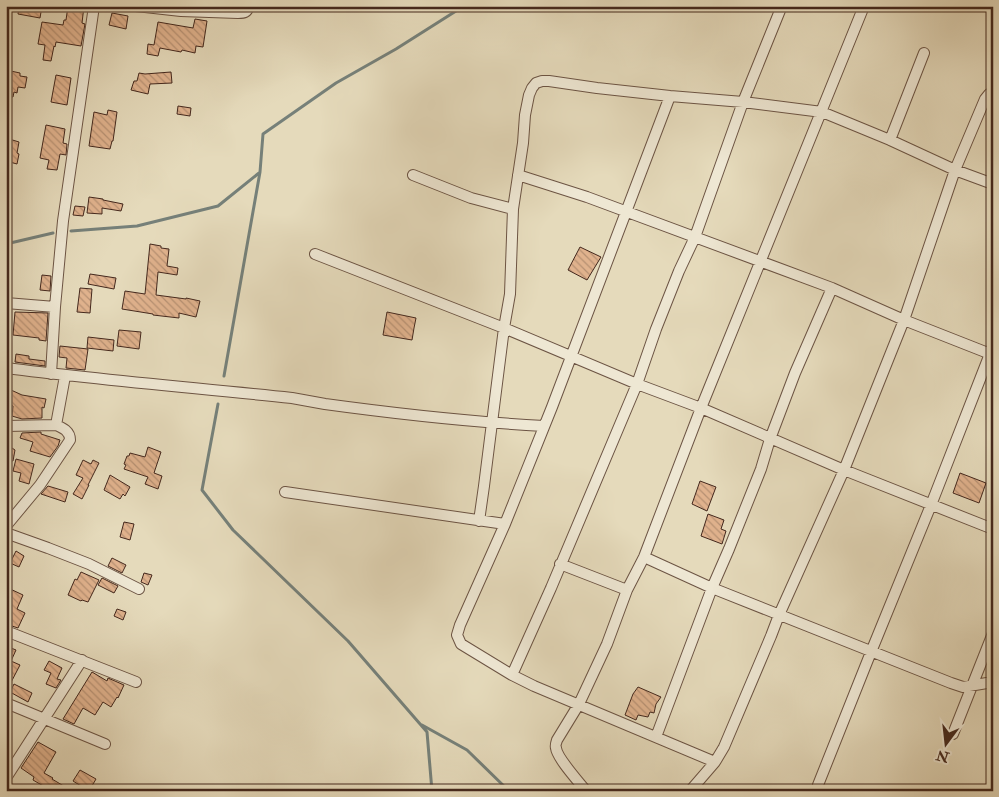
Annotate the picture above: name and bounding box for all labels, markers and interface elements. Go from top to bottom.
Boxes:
north arrow [922,720,972,770]
text: N [934,746,952,766]

